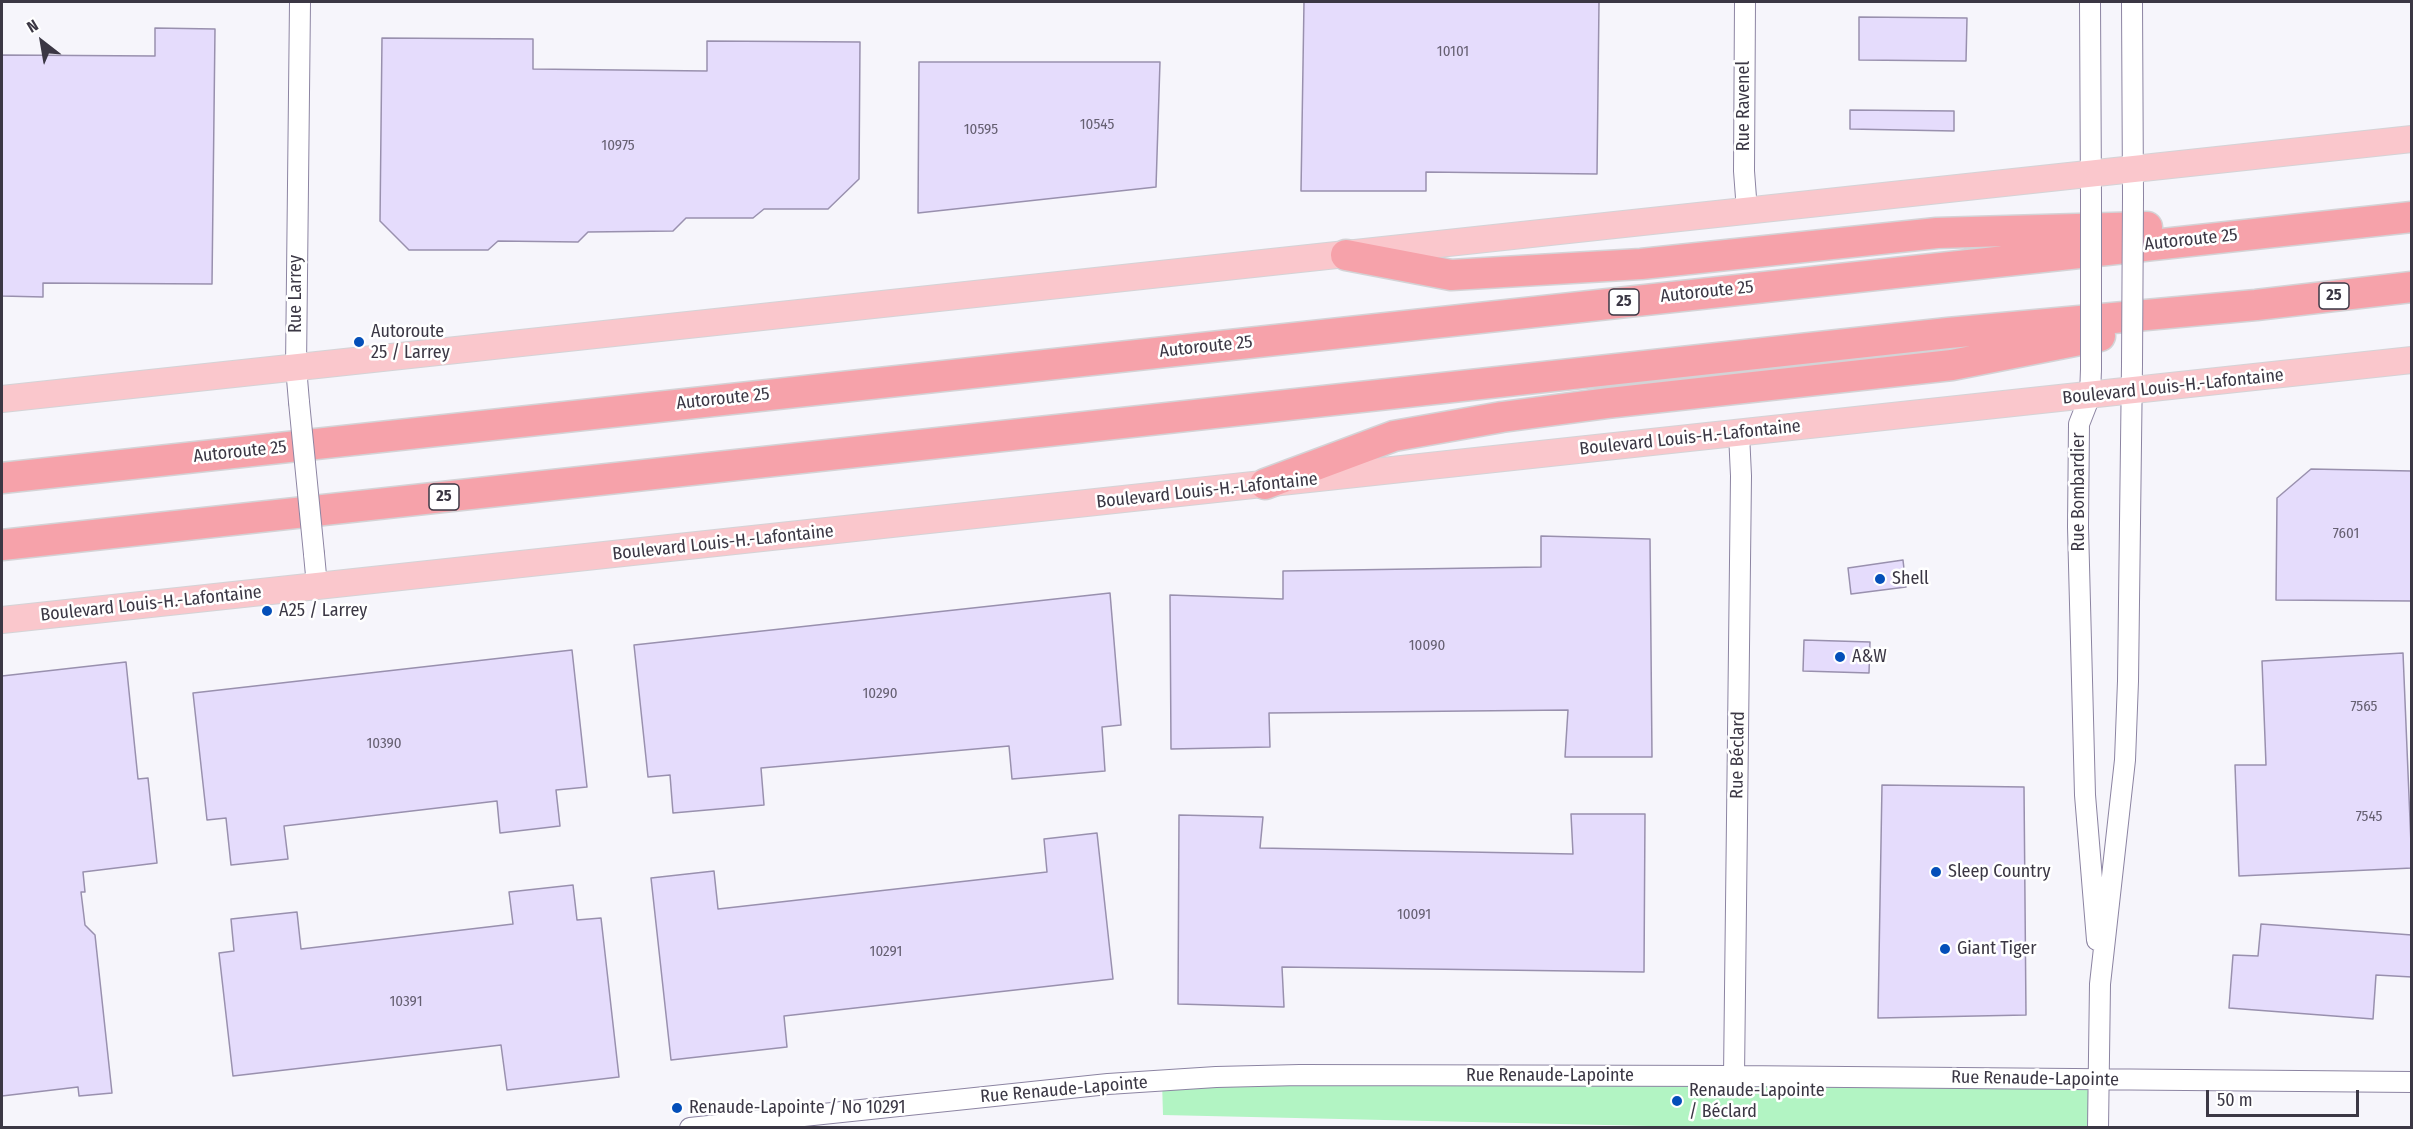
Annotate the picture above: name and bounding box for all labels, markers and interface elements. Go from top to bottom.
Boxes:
north arrow [12,12,72,72]
text: N [23,16,41,37]
house number: 10101 [1437,43,1469,61]
street label: Rue Ravenel [1733,61,1755,151]
house number: 10545 [1080,116,1114,134]
house number: 10595 [964,121,998,139]
house number: 10975 [601,137,635,155]
street label: Autoroute 25 [2143,224,2239,256]
street label: Rue Larrey [285,255,307,333]
street label: Autoroute 25 [1659,276,1755,308]
road number: 25 [2319,283,2349,309]
road number: 25 [1609,289,1639,315]
place label: Autoroute 25 / Larrey [371,321,450,364]
street label: Autoroute 25 [1158,331,1254,363]
marker: Autoroute 25 / Larrey [352,335,366,349]
street label: Boulevard Louis-H.-Lafontaine [2061,365,2285,409]
street label: Autoroute 25 [675,383,771,415]
street label: Boulevard Louis-H.-Lafontaine [1578,416,1802,460]
street label: Rue Bombardier [2068,433,2090,551]
street label: Autoroute 25 [192,436,288,468]
street label: Boulevard Louis-H.-Lafontaine [1095,469,1319,513]
road number: 25 [429,484,459,510]
street label: Boulevard Louis-H.-Lafontaine [611,521,835,565]
house number: 7601 [2333,525,2359,543]
place label: Shell [1892,568,1929,590]
marker: Shell [1873,572,1887,586]
street label: Boulevard Louis-H.-Lafontaine [39,582,263,626]
place label: A25 / Larrey [279,600,367,622]
marker: A25 / Larrey [260,604,274,618]
house number: 10090 [1409,637,1445,655]
place label: A&W [1852,646,1887,668]
marker: A&W [1833,650,1847,664]
house number: 10290 [862,685,898,703]
house number: 7565 [2351,698,2377,716]
street label: Rue Béclard [1726,711,1750,799]
house number: 10390 [366,735,402,753]
house number: 7545 [2356,808,2382,826]
place label: Sleep Country [1948,861,2051,883]
marker: Sleep Country [1929,865,1943,879]
house number: 10091 [1397,906,1431,924]
place label: Giant Tiger [1957,938,2036,960]
marker: Giant Tiger [1938,942,1952,956]
house number: 10291 [870,943,902,961]
house number: 10391 [390,993,422,1011]
street label: Rue Renaude-Lapointe [1466,1065,1634,1087]
street label: Rue Renaude-Lapointe [1951,1067,2119,1091]
street label: Rue Renaude-Lapointe [979,1072,1149,1108]
scale bar [2209,1078,2362,1116]
place label: Renaude-Lapointe / Béclard [1689,1080,1825,1122]
text: 50 m [2217,1089,2253,1111]
marker: Renaude-Lapointe / Béclard [1670,1094,1684,1108]
place label: Renaude-Lapointe / No 10291 [689,1097,906,1119]
marker: Renaude-Lapointe / No 10291 [670,1101,684,1115]

